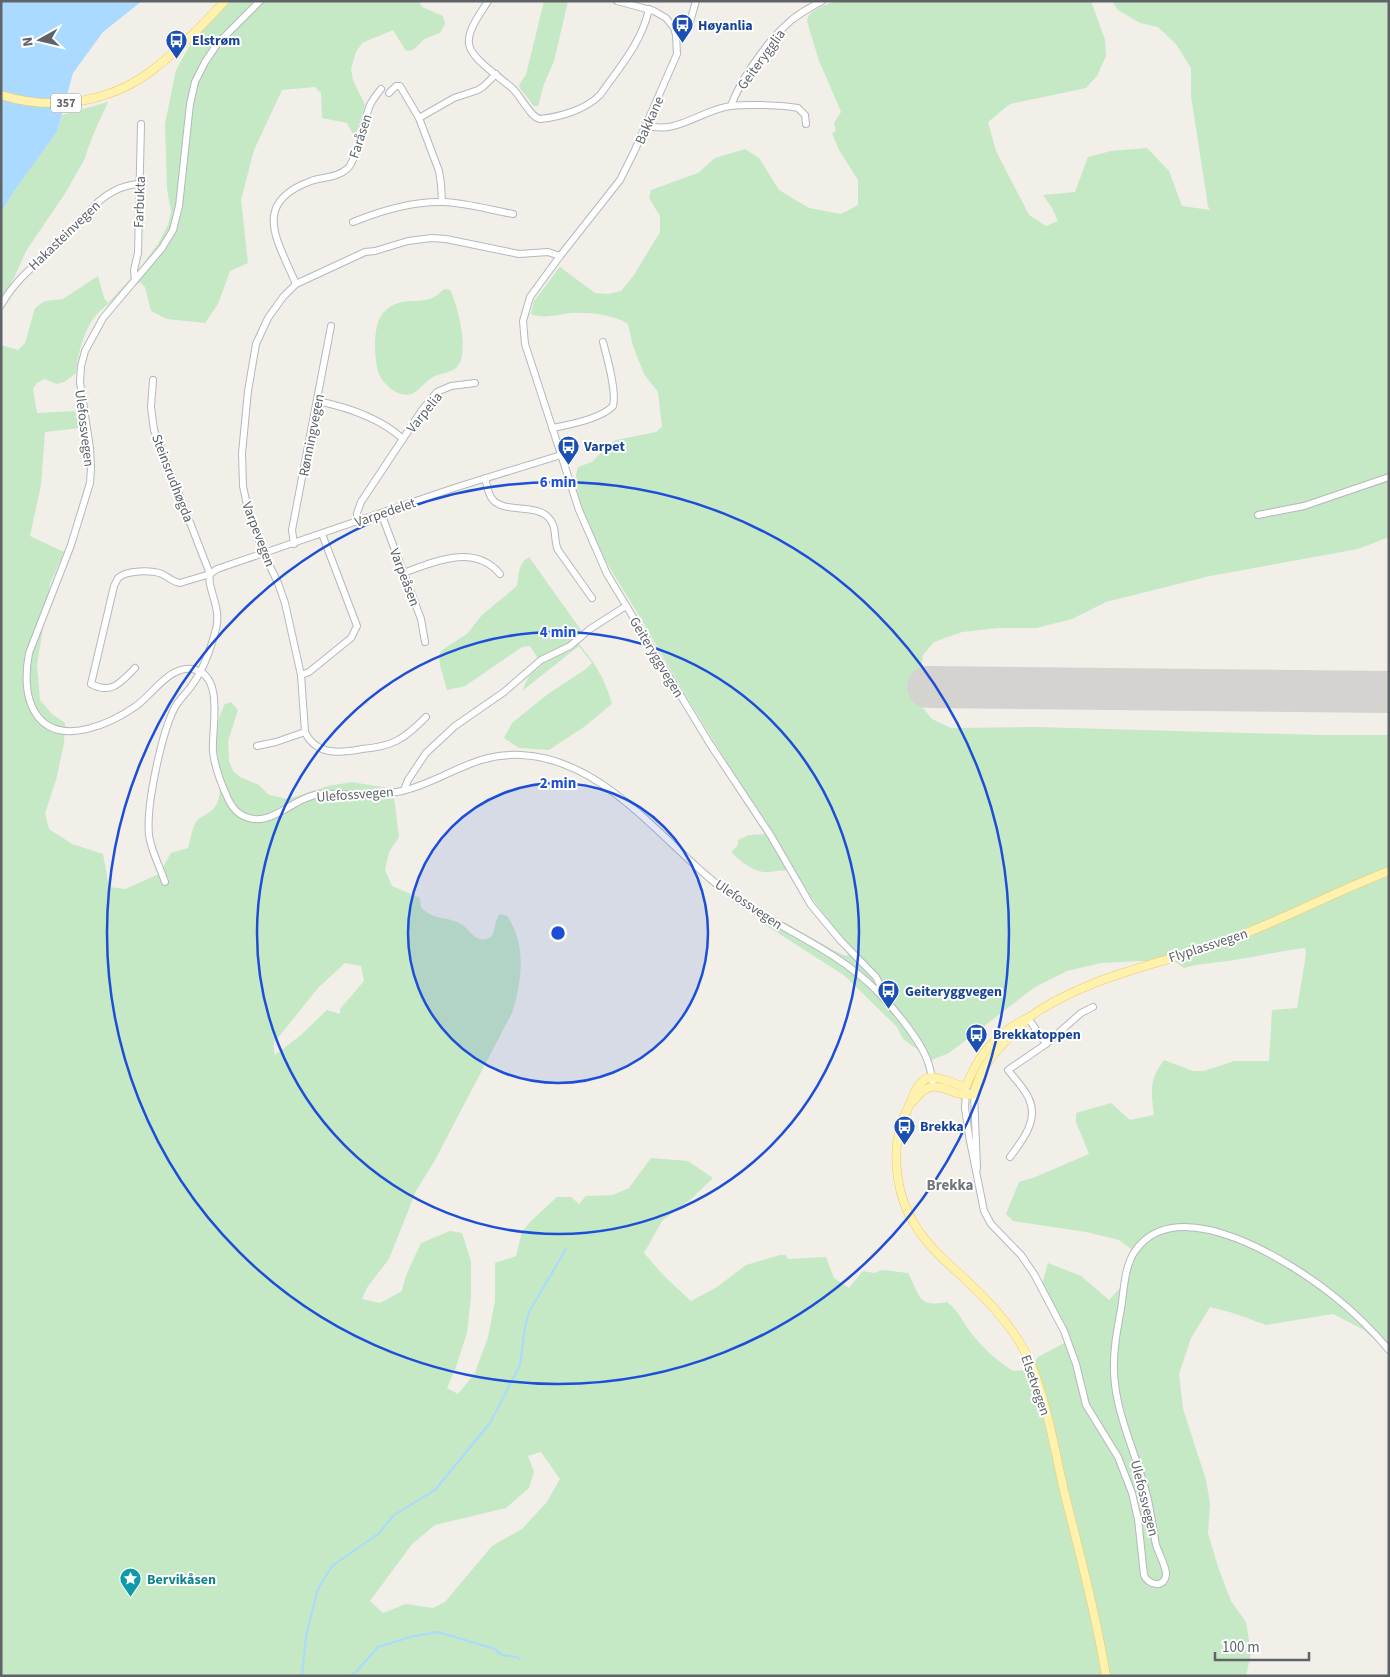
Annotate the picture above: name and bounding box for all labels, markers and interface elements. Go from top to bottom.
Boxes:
bus stop icon: Høyanlia [670,13,694,44]
north arrow [15,15,65,65]
place label: Høyanlia [698,16,753,36]
street label: Geiterygglia [733,25,791,94]
bus stop icon: Elstrøm [164,28,188,59]
place label: Elstrøm [192,31,240,51]
text: N [18,36,39,48]
street label: Bakkane [630,93,669,148]
road number: 357 [51,94,81,112]
street label: Faråsen [344,112,378,161]
street label: Farbukta [129,176,151,228]
street label: Hakasteinvegen [24,196,105,275]
street label: Ulefossvegen [69,388,99,468]
street label: Varpelia [402,388,448,437]
street label: Rønningvegen [294,392,330,478]
street label: Steinsrudhøgda [146,431,198,525]
bus stop icon: Varpet [556,434,580,465]
place label: Varpet [583,437,625,457]
text: 6 min [540,472,576,493]
street label: Varpedelet [352,493,419,533]
street label: Varpevegen [236,499,280,570]
street label: Varpeåsen [384,545,424,609]
street label: Geiteryggvegen [624,613,688,702]
text: 4 min [540,622,576,643]
text: 2 min [540,773,576,794]
street label: Ulefossvegen [316,782,394,808]
street label: Ulefossvegen [711,875,786,935]
centre of rings [549,924,567,942]
street label: Flyplassvegen [1166,924,1250,968]
bus stop icon: Geiteryggvegen [877,979,901,1010]
place label: Geiteryggvegen [905,982,1002,1002]
bus stop icon: Brekkatoppen [965,1022,989,1053]
place label: Brekkatoppen [993,1025,1081,1045]
bus stop icon: Brekka [892,1114,916,1145]
place label: Brekka [920,1117,964,1137]
district label: Brekka [927,1175,974,1196]
street label: Elsetvegen [1015,1352,1055,1418]
street label: Ulefossvegen [1125,1458,1163,1538]
place icon: Bervikåsen [119,1567,143,1598]
place label: Bervikåsen [147,1570,216,1590]
scale bar [1215,1630,1309,1662]
text: 100 m [1222,1637,1260,1658]

